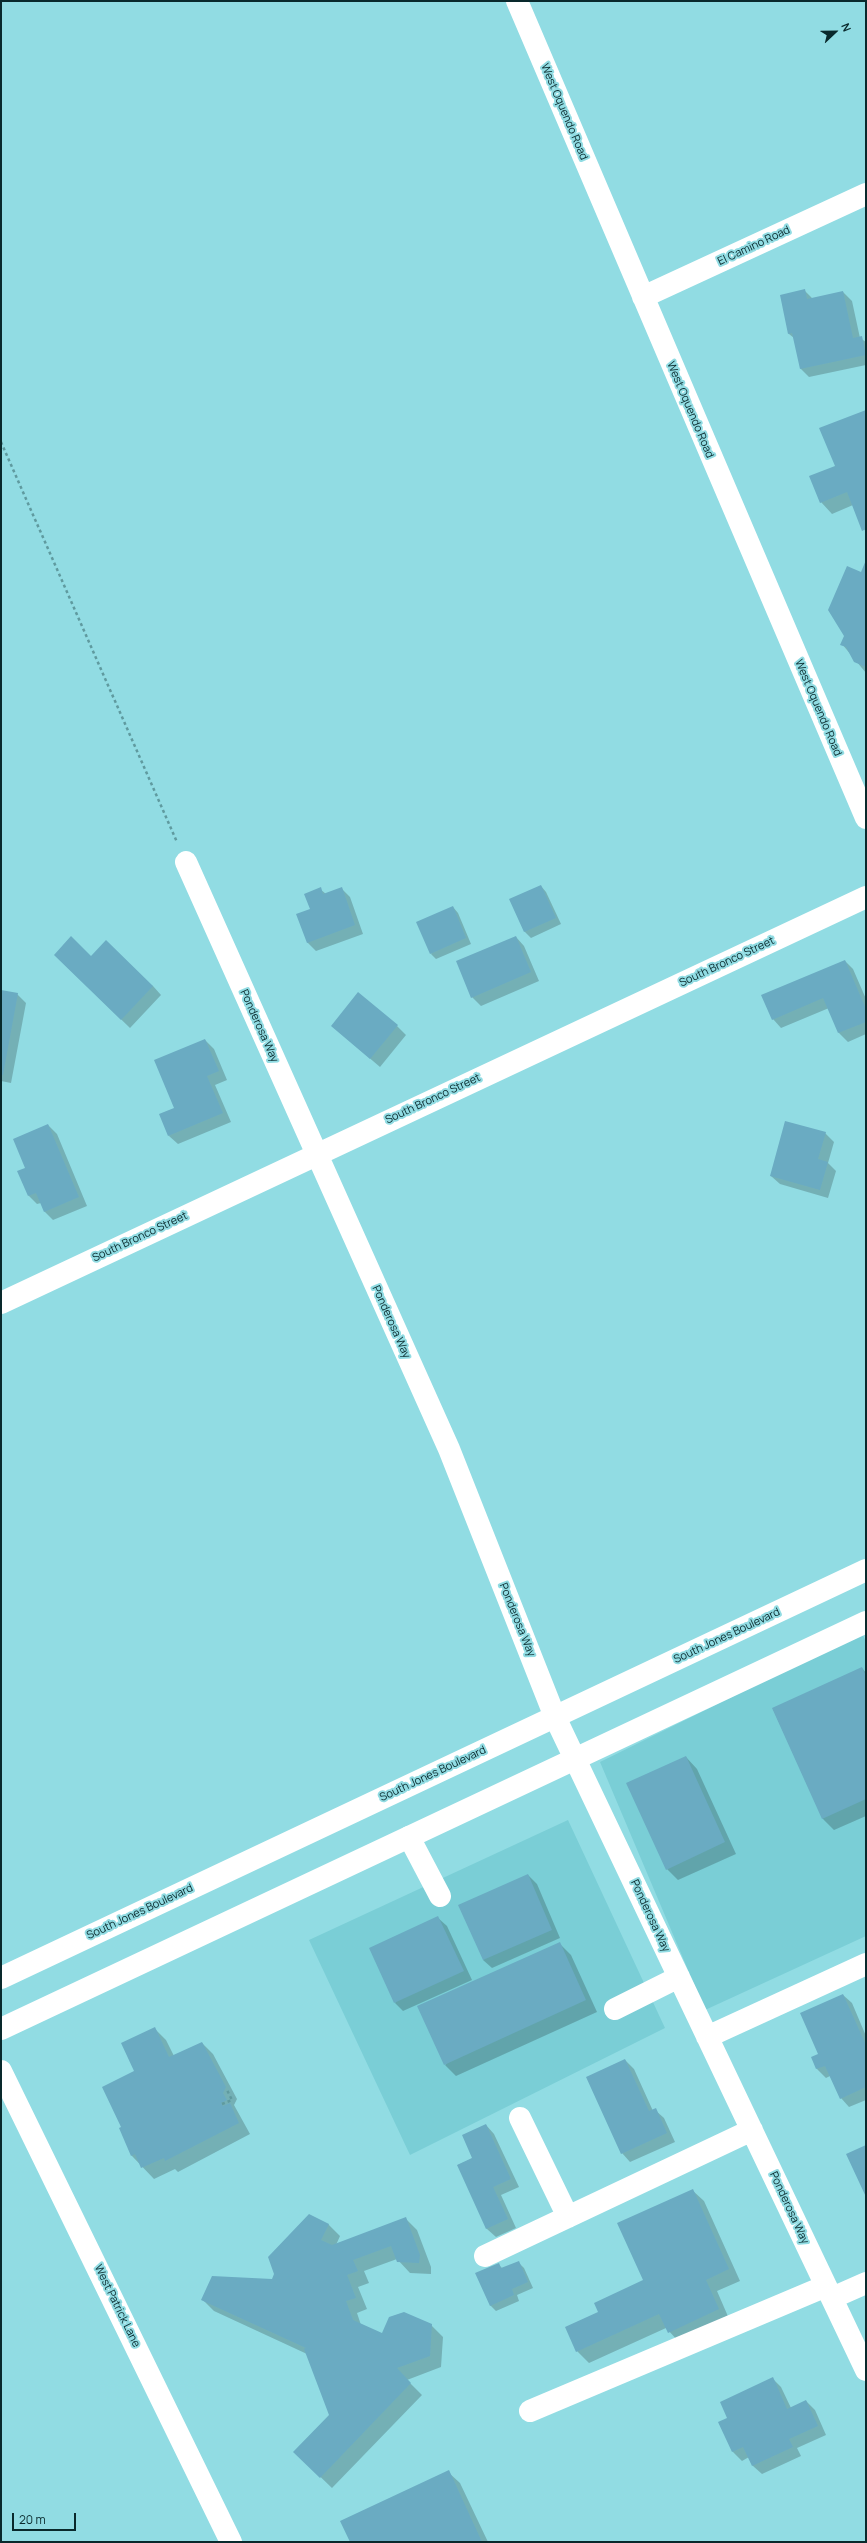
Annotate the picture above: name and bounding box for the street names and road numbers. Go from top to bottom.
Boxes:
street label: West Oquendo Road [538,62,590,162]
street label: El Camino Road [716,223,792,269]
street label: West Oquendo Road [664,360,716,460]
street label: West Oquendo Road [792,658,844,758]
street label: South Bronco Street [677,934,777,990]
street label: Ponderosa Way [237,988,281,1064]
street label: South Bronco Street [383,1071,483,1127]
street label: South Bronco Street [90,1209,190,1265]
street label: Ponderosa Way [369,1284,413,1360]
street label: Ponderosa Way [496,1581,538,1659]
street label: South Jones Boulevard [672,1606,782,1666]
street label: South Jones Boulevard [378,1744,488,1804]
street label: Ponderosa Way [627,1878,673,1954]
street label: South Jones Boulevard [85,1882,195,1942]
street label: Ponderosa Way [766,2170,812,2246]
street label: West Patrick Lane [91,2263,143,2349]

